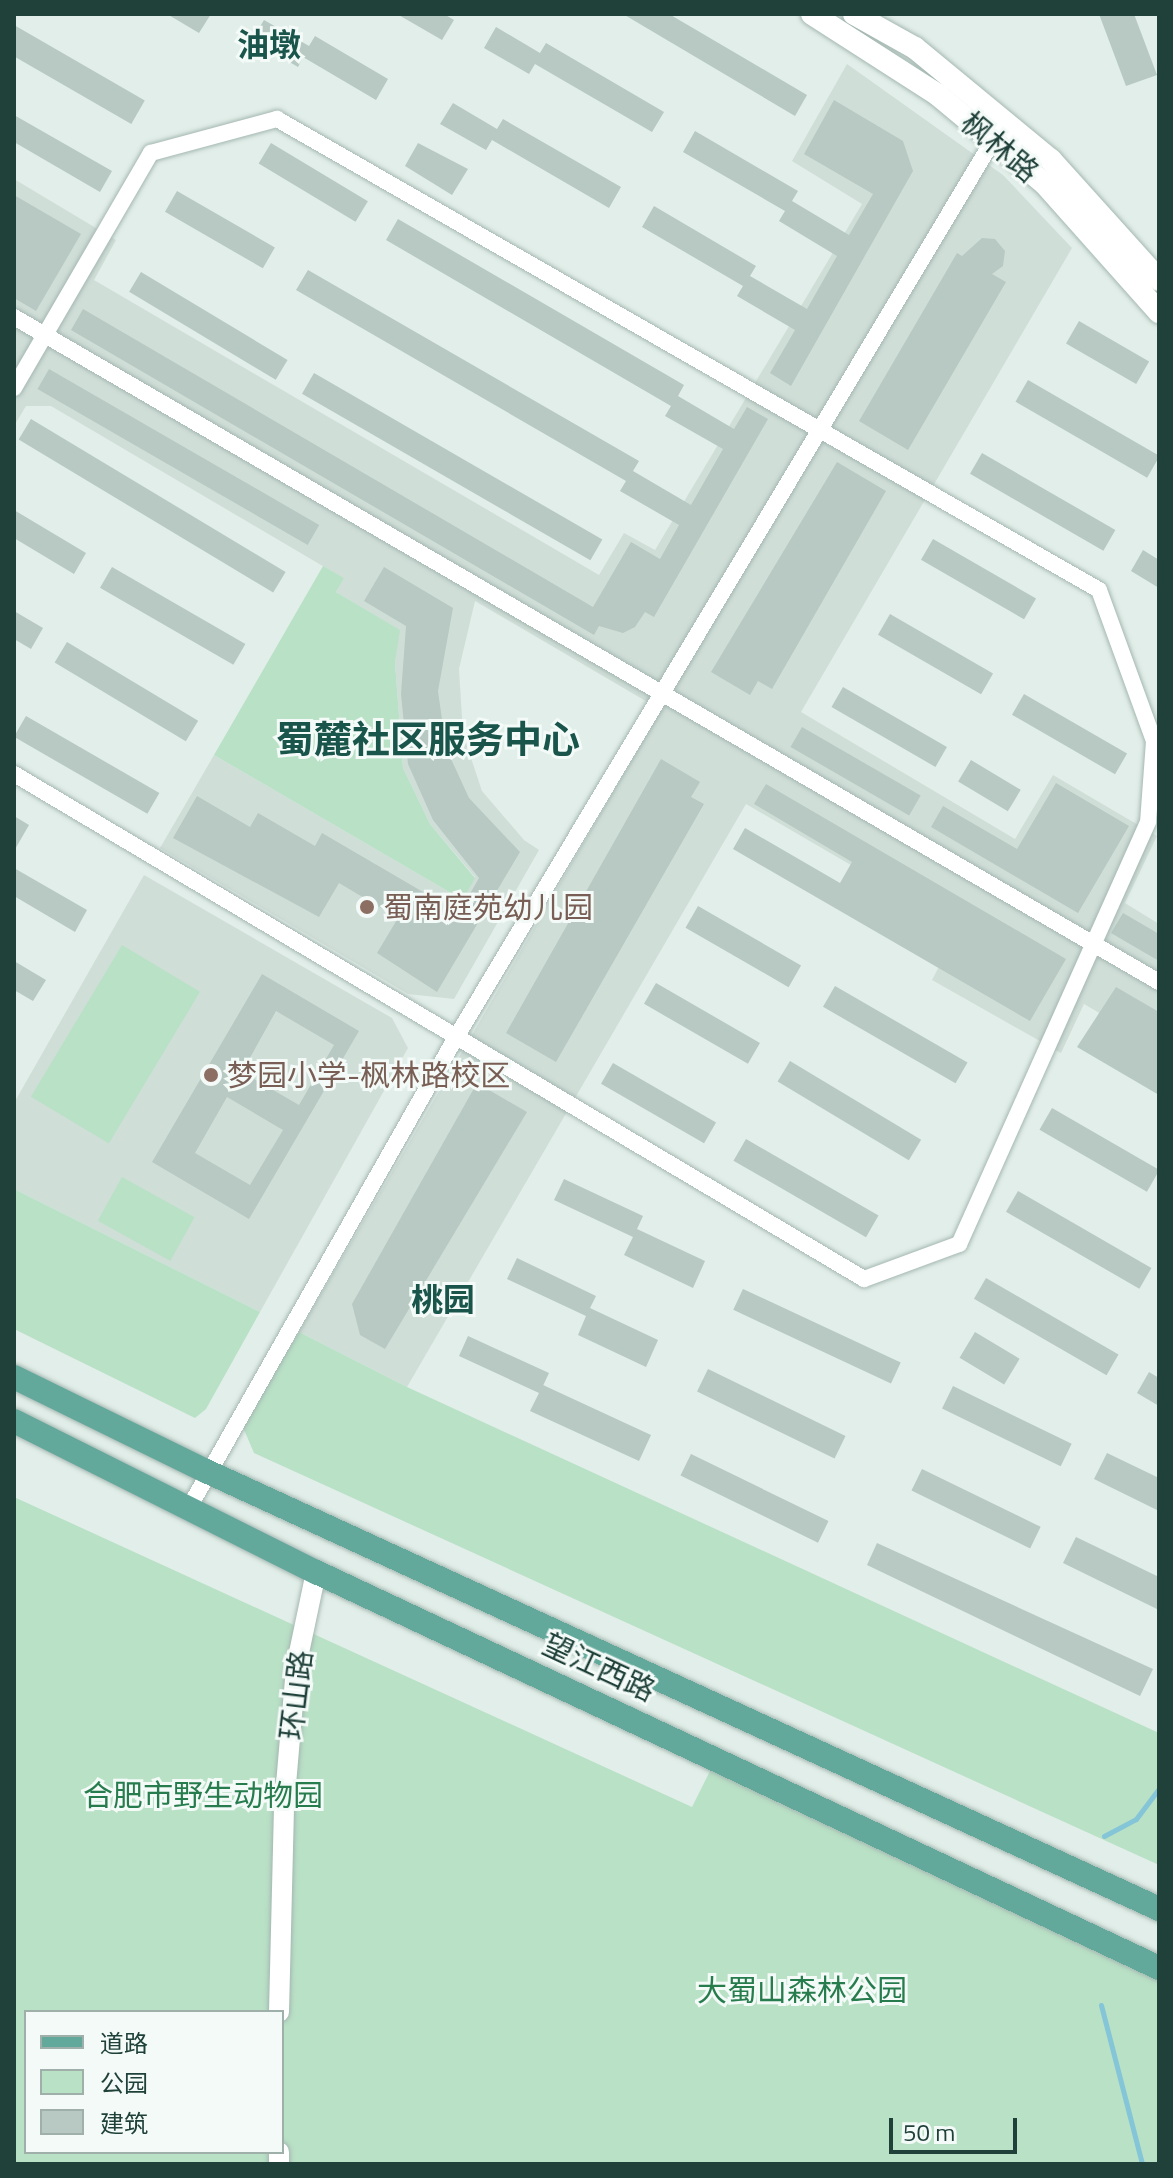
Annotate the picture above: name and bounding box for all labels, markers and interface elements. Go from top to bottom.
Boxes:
district label: 油墩 [237,25,301,63]
street label: 枫林路 [954,104,1046,190]
district label: 蜀麓社区服务中心 [276,717,580,763]
place label: 蜀南庭苑幼儿园 [383,889,593,925]
marker: 蜀南庭苑幼儿园 [358,898,376,916]
place label: 梦园小学-枫林路校区 [227,1057,510,1093]
marker: 梦园小学-枫林路校区 [202,1066,220,1084]
district label: 桃园 [411,1280,475,1318]
street label: 望江西路 [537,1625,661,1709]
street label: 环山路 [273,1648,319,1742]
park label: 合肥市野生动物园 [83,1777,323,1813]
park label: 大蜀山森林公园 [697,1972,907,2008]
legend [24,2010,284,2154]
text: 道路 [100,2025,148,2061]
text: 公园 [100,2065,148,2101]
scale bar [893,2102,1021,2152]
text: 建筑 [100,2105,148,2141]
text: 50 m [903,2114,955,2150]

